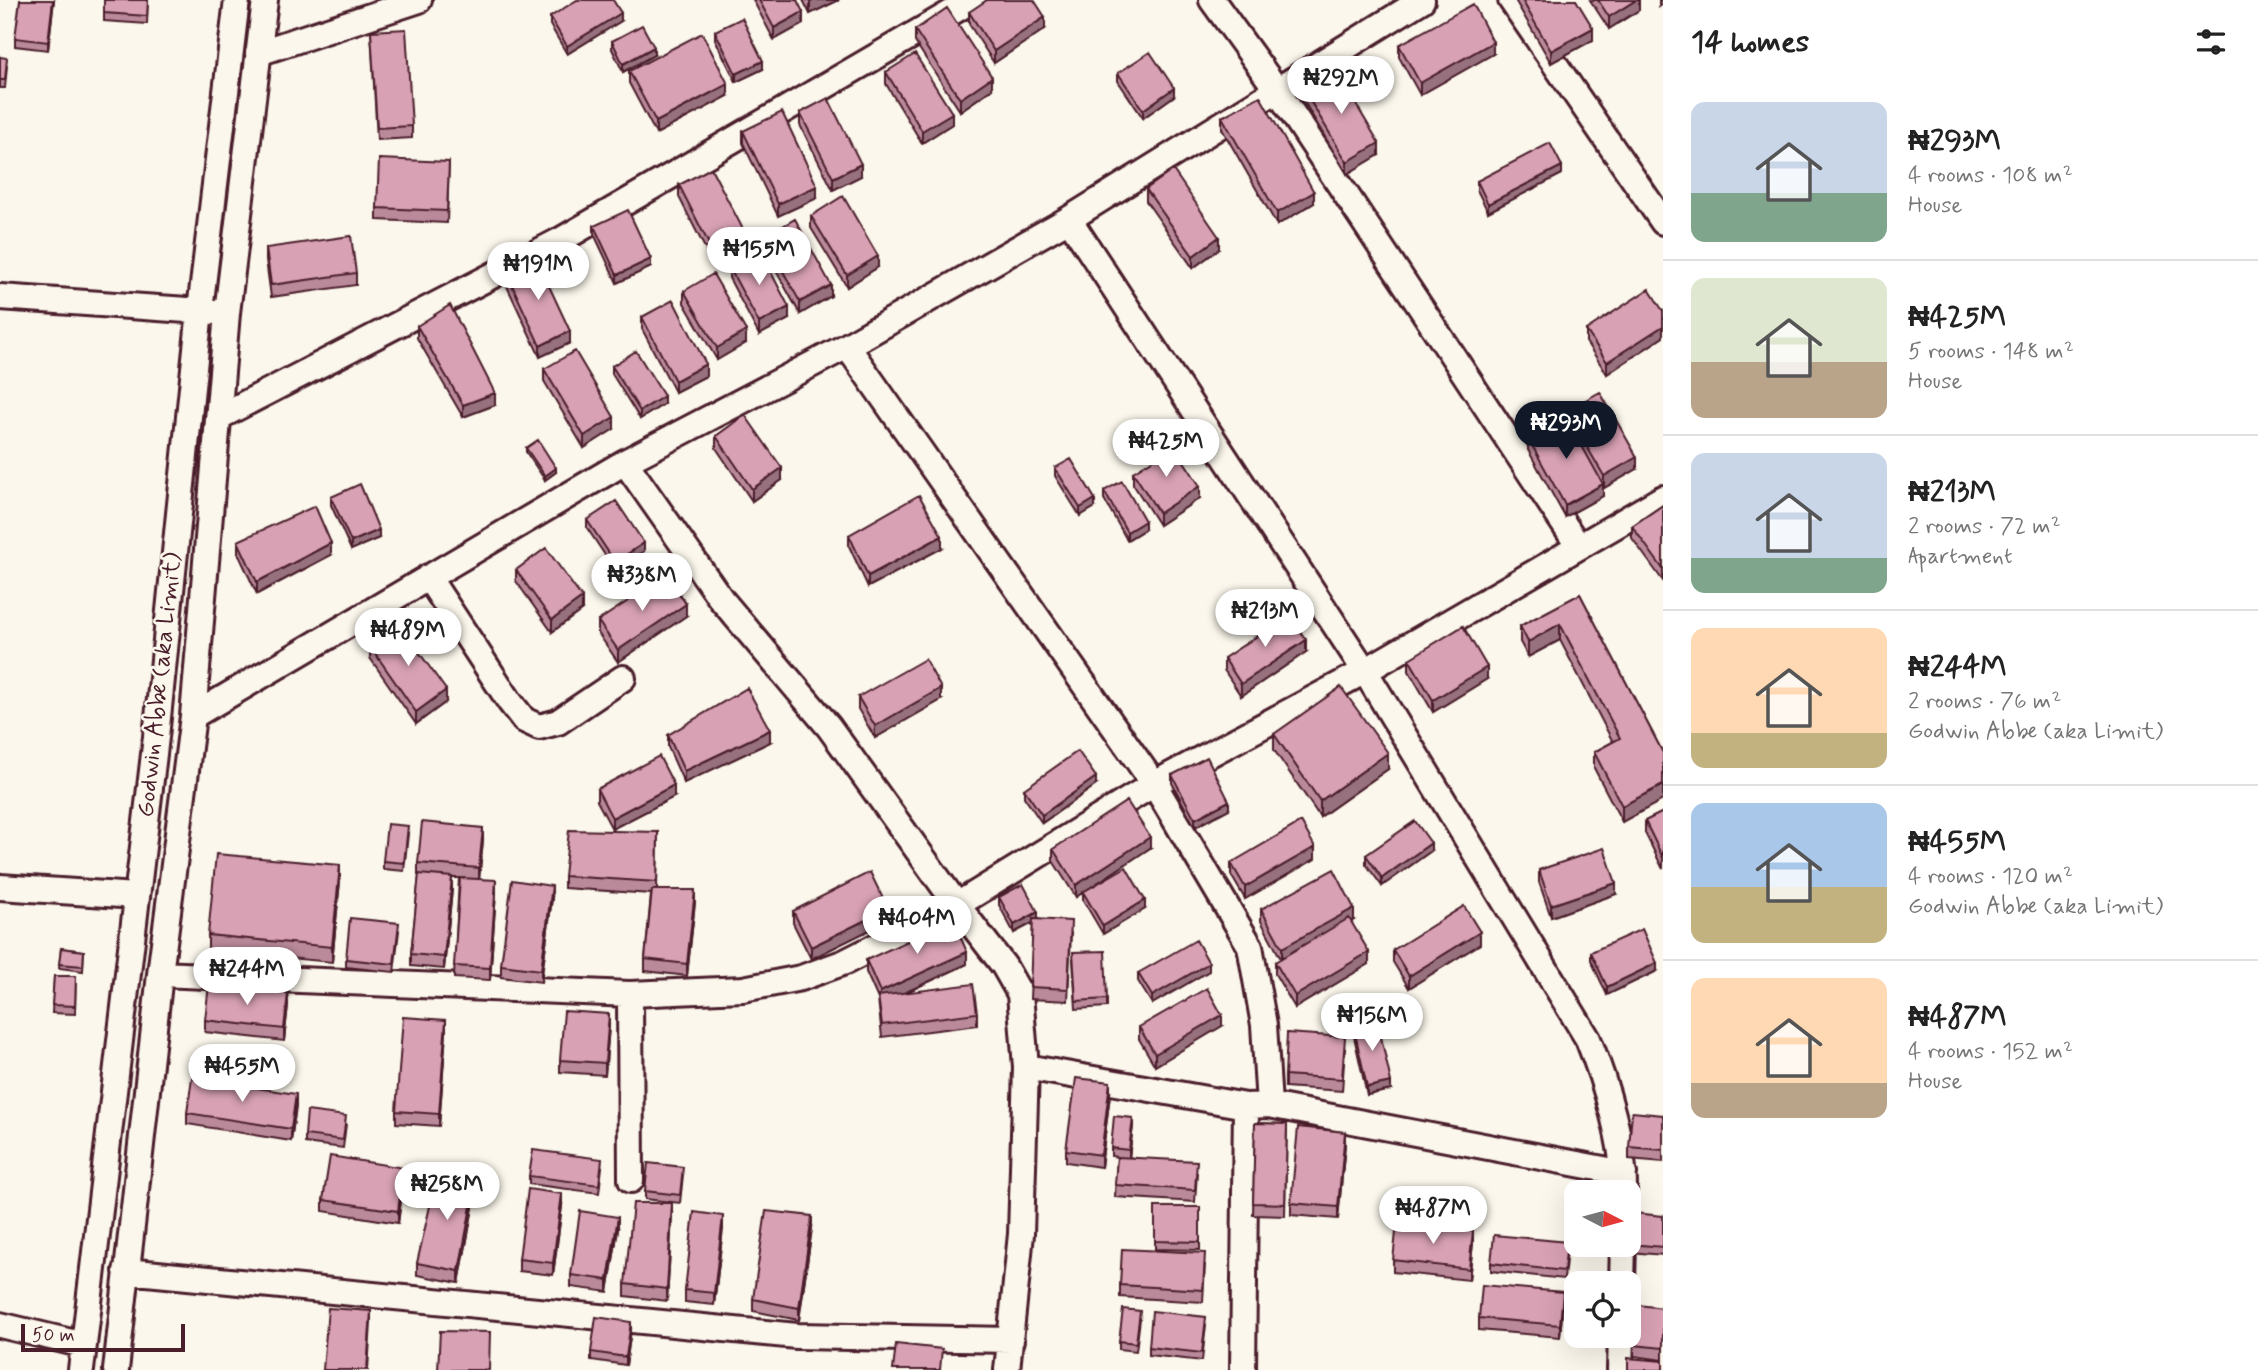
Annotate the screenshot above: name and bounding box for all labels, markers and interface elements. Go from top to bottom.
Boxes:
text: 14 homes [1691,23,1809,62]
icon: filters [2192,23,2230,61]
pin: ₦292M [1292,57,1390,116]
text: ₦292M [1303,64,1379,94]
text: ₦293M [1908,122,2001,161]
icon: home [1747,130,1831,214]
text: 4 rooms · 108 m² [1908,161,2073,191]
text: House [1908,191,1962,221]
pin: ₦155M [710,228,808,287]
text: ₦155M [723,235,795,265]
pin: ₦191M [489,243,587,302]
text: ₦191M [503,250,573,280]
text: ₦425M [1908,298,2006,337]
icon: home [1747,306,1831,390]
text: 5 rooms · 148 m² [1908,337,2074,367]
text: House [1908,367,1962,397]
pin: ₦293M [1517,402,1615,461]
text: ₦293M [1530,409,1602,439]
pin: ₦425M [1117,420,1215,479]
text: ₦425M [1128,427,1204,457]
text: ₦213M [1908,473,1996,512]
icon: home [1747,481,1831,565]
text: 2 rooms · 72 m² [1908,512,2061,542]
text: Apartment [1908,542,2013,572]
street label: Godwin Abbe (aka Limit) [131,551,189,819]
pin: ₦338M [593,554,691,613]
text: ₦338M [607,561,677,591]
pin: ₦213M [1216,590,1314,649]
text: ₦213M [1231,597,1299,627]
pin: ₦489M [359,608,457,668]
text: ₦489M [371,616,445,646]
text: ₦244M [1908,648,2007,687]
icon: home [1747,656,1831,740]
text: 2 rooms · 76 m² [1908,687,2061,717]
text: Godwin Abbe (aka Limit) [1908,717,2163,747]
text: ₦455M [1908,823,2006,862]
icon: home [1747,831,1831,915]
text: 4 rooms · 120 m² [1908,862,2073,892]
text: Godwin Abbe (aka Limit) [1908,892,2163,922]
pin: ₦404M [868,897,966,956]
text: ₦404M [879,904,955,934]
pin: ₦244M [198,948,296,1007]
text: ₦244M [209,955,285,985]
pin: ₦156M [1323,993,1421,1053]
text: ₦487M [1908,998,2007,1037]
text: ₦156M [1337,1001,1407,1031]
icon: home [1747,1006,1831,1090]
text: 4 rooms · 152 m² [1908,1037,2073,1067]
pin: ₦455M [193,1044,291,1104]
text: ₦455M [204,1052,280,1082]
text: House [1908,1067,1962,1097]
pin: ₦258M [398,1162,496,1222]
text: ₦258M [411,1170,483,1200]
north arrow [1564,1180,1642,1256]
map controls [1564,1180,1641,1348]
pin: ₦487M [1384,1186,1482,1246]
text: ₦487M [1395,1194,1471,1224]
button: locate [1564,1271,1641,1348]
scale bar [21,1321,186,1353]
text: 50 m [32,1323,75,1348]

